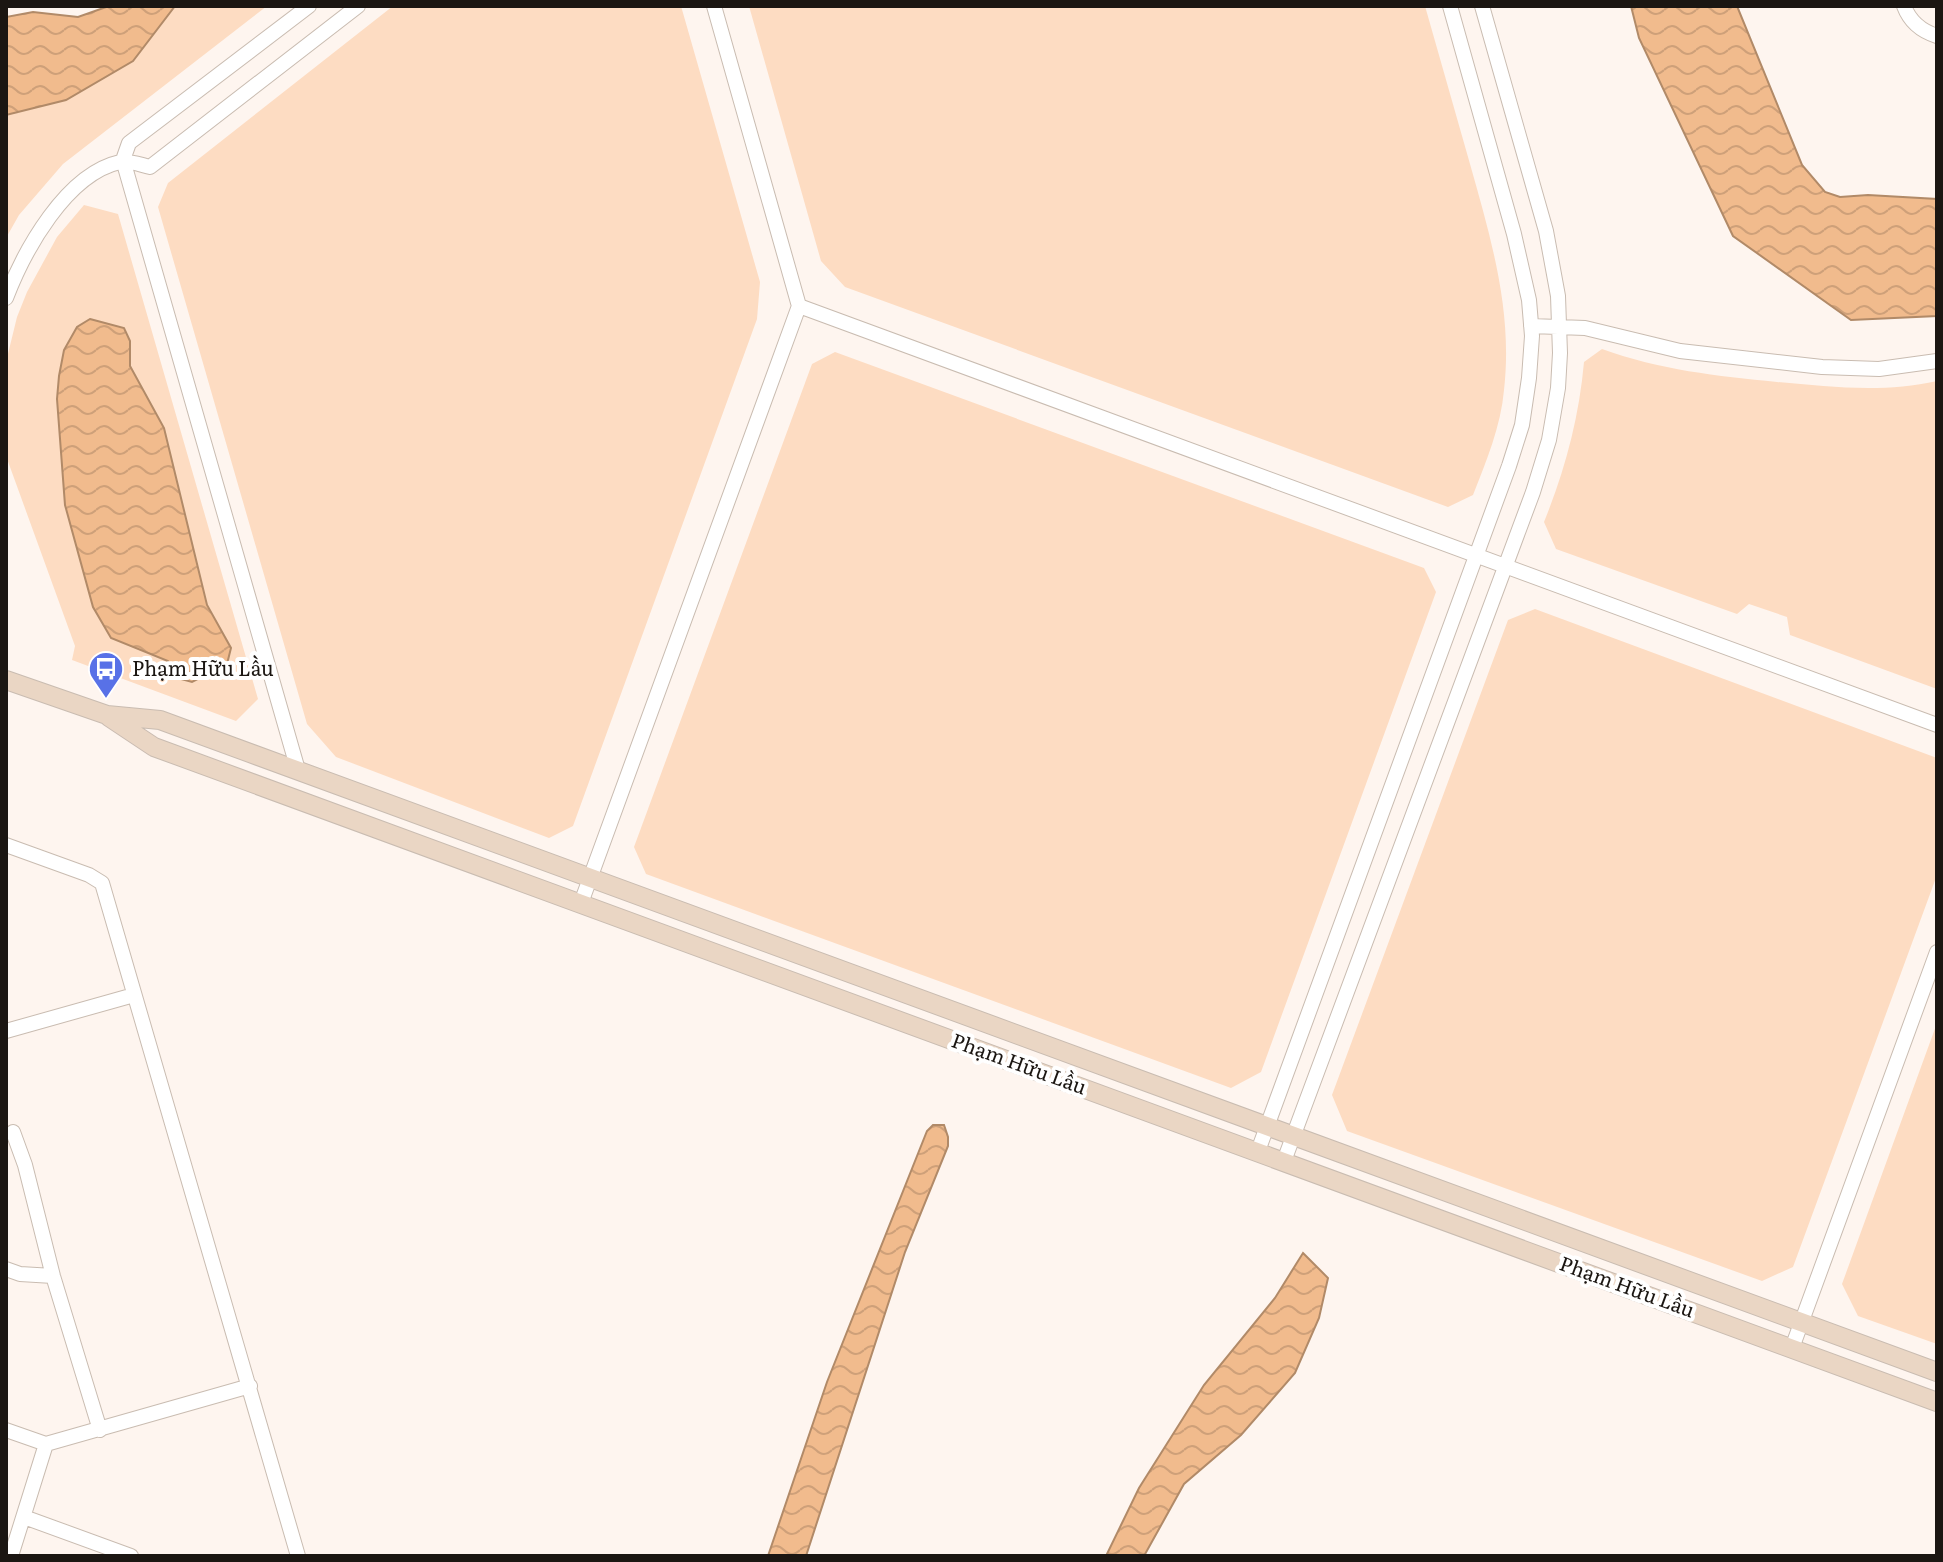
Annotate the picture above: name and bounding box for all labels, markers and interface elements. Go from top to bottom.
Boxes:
bus stop icon: Phạm Hữu Lầu [87,650,125,700]
place label: Phạm Hữu Lầu [132,652,274,682]
street label: Phạm Hữu Lầu [948,1024,1092,1101]
street label: Phạm Hữu Lầu [1556,1247,1700,1324]

